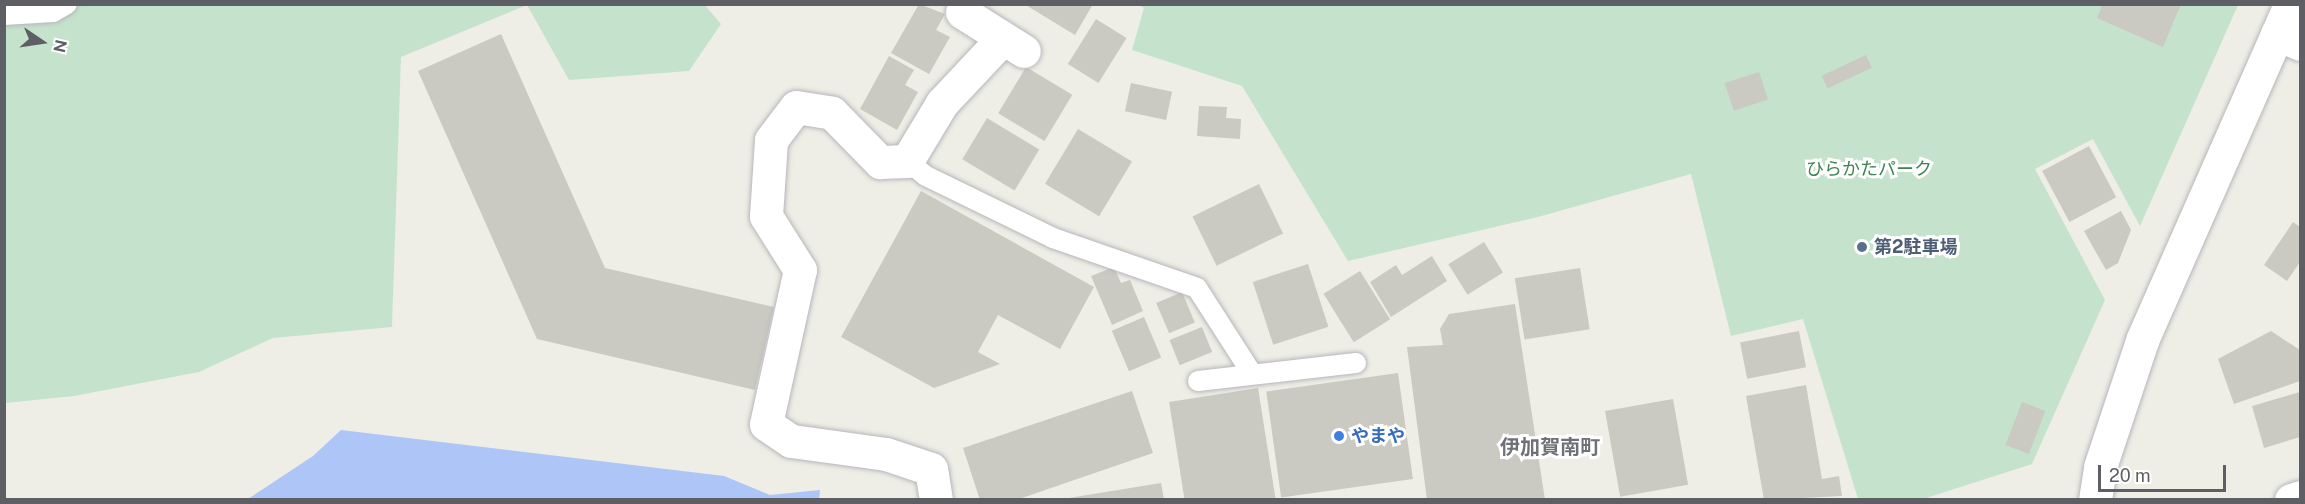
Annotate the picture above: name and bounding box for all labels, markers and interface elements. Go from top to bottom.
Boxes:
north arrow [12,12,72,72]
text: N [49,38,71,54]
park label: ひらかたパーク [1806,158,1932,180]
place label: 第2駐車場 [1874,236,1957,258]
marker: 第2駐車場 [1855,240,1869,254]
place label: やまや [1351,425,1405,447]
marker: やまや [1332,429,1346,443]
district label: 伊加賀南町 [1500,435,1600,459]
scale bar [2101,453,2228,491]
text: 20 m [2109,465,2151,486]

